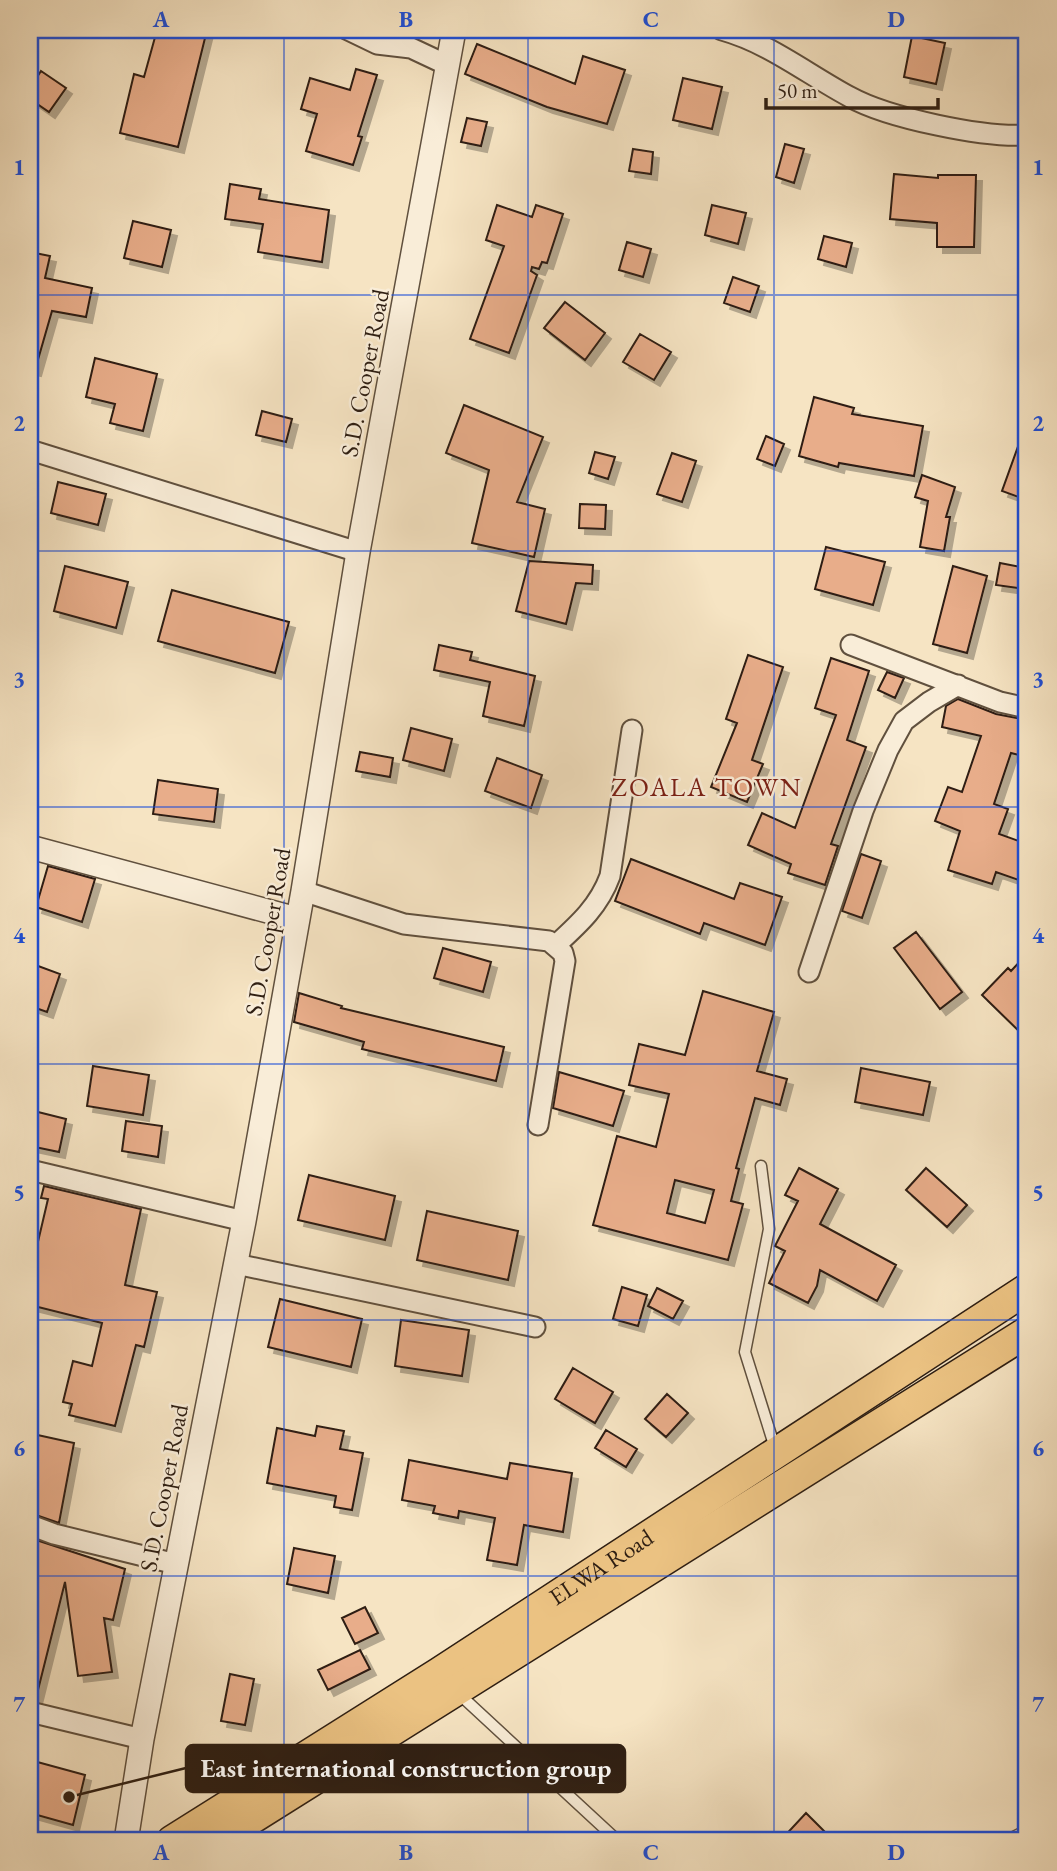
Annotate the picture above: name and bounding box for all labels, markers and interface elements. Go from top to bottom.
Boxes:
text: A [152,4,170,34]
text: B [399,4,413,34]
text: C [643,4,659,34]
text: D [887,4,905,34]
scale bar [766,66,938,110]
text: 50 m [777,77,818,104]
text: 1 [13,152,25,182]
text: 1 [1032,152,1044,182]
street label: S.D. Cooper Road [333,286,396,459]
text: 2 [13,408,25,438]
text: 2 [1032,408,1044,438]
text: 3 [13,664,25,694]
text: 3 [1032,664,1044,694]
district label: ZOALA TOWN [611,770,803,804]
street label: S.D. Cooper Road [237,845,298,1018]
text: 4 [13,920,26,950]
text: 4 [1032,920,1045,950]
text: 5 [13,1177,25,1207]
text: 5 [1032,1177,1044,1207]
street label: S.D. Cooper Road [132,1401,195,1574]
text: 6 [13,1433,25,1463]
text: 6 [1032,1433,1044,1463]
street label: ELWA Road [543,1521,659,1612]
text: 7 [13,1689,26,1719]
text: 7 [1032,1689,1045,1719]
callout: East international construction group [186,1745,625,1792]
text: East international construction group [201,1751,611,1785]
text: A [152,1837,170,1867]
text: B [399,1837,413,1867]
text: C [643,1837,659,1867]
text: D [887,1837,905,1867]

